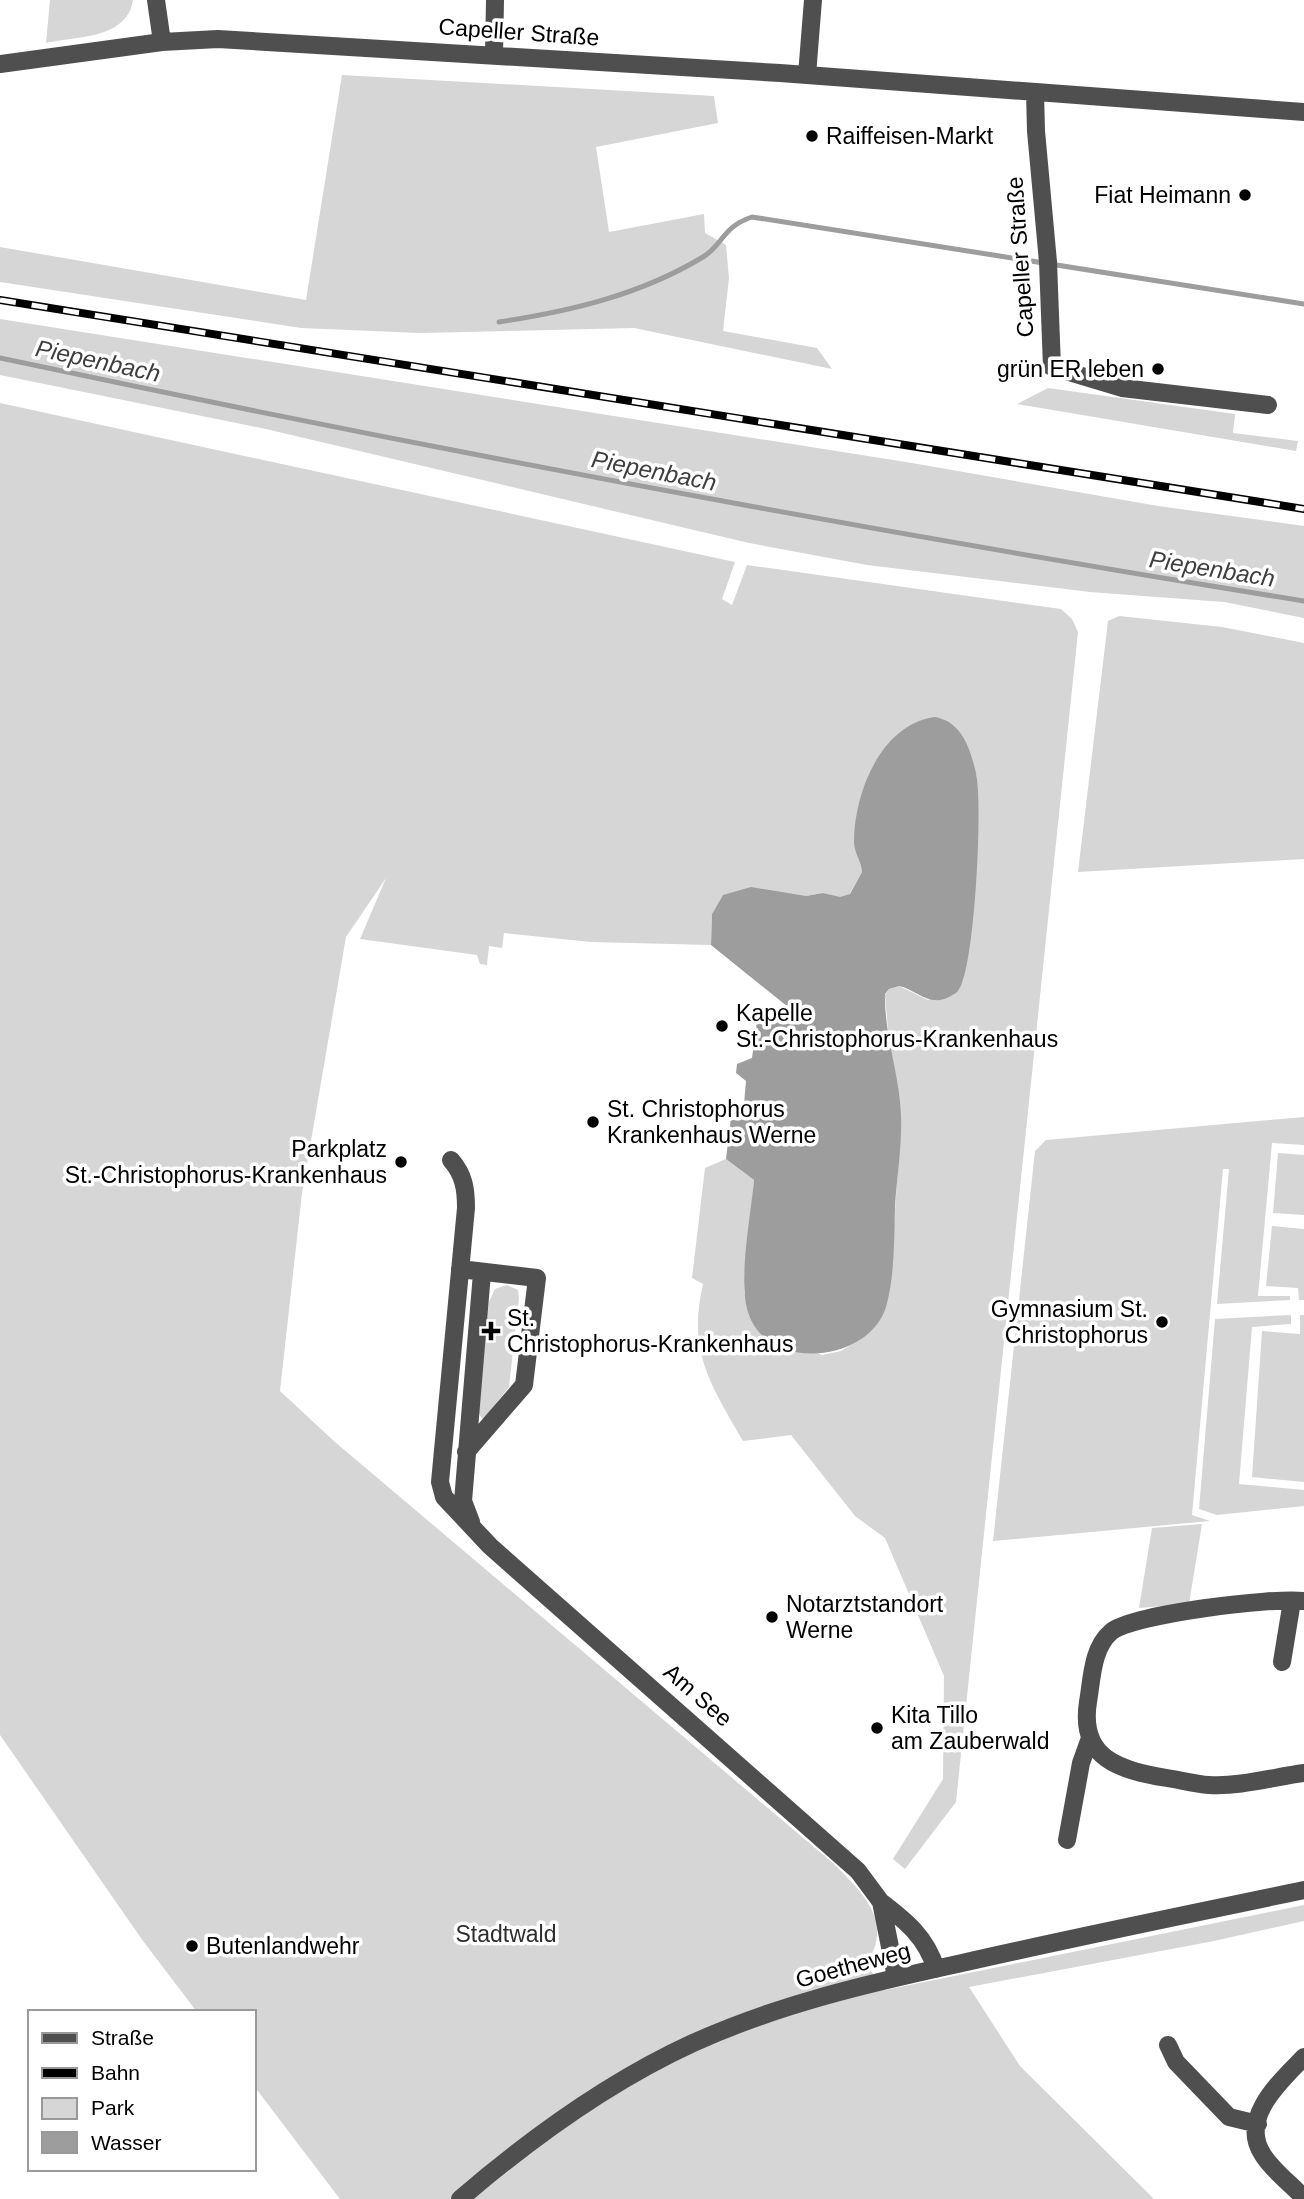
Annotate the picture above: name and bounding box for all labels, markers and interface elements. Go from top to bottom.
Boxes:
street label: Capeller Straße [438,13,600,51]
place label: Raiffeisen-Markt [826,123,994,149]
marker: Raiffeisen-Markt [804,128,820,144]
street label: Capeller Straße [1001,176,1039,338]
place label: Fiat Heimann [1094,182,1231,208]
marker: Fiat Heimann [1237,187,1253,203]
water label: Piepenbach [33,334,163,387]
place label: grün ER leben [997,356,1144,382]
marker: grün ER leben [1150,361,1166,377]
water label: Piepenbach [589,445,719,496]
water label: Piepenbach [1147,545,1277,592]
place label: Kapelle St.-Christophorus-Krankenhaus [736,1000,1058,1052]
marker: Kapelle St.-Christophorus-Krankenhaus [714,1018,730,1034]
place label: St. Christophorus Krankenhaus Werne [607,1096,816,1148]
marker: St. Christophorus Krankenhaus Werne [585,1114,601,1130]
place label: Parkplatz St.-Christophorus-Krankenhaus [65,1136,387,1188]
marker: Parkplatz St.-Christophorus-Krankenhaus [393,1154,409,1170]
place label: Gymnasium St. Christophorus [991,1296,1148,1348]
place label: St. Christophorus-Krankenhaus [507,1305,793,1357]
marker: Gymnasium St. Christophorus [1154,1314,1170,1330]
marker: St. Christophorus-Krankenhaus [481,1321,501,1341]
place label: Notarztstandort Werne [786,1591,944,1643]
marker: Notarztstandort Werne [764,1609,780,1625]
street label: Am See [659,1658,737,1732]
place label: Kita Tillo am Zauberwald [891,1702,1050,1754]
marker: Kita Tillo am Zauberwald [869,1720,885,1736]
park label: Stadtwald [455,1921,557,1947]
place label: Butenlandwehr [206,1933,360,1959]
street label: Goetheweg [793,1937,913,1993]
marker: Butenlandwehr [184,1938,200,1954]
legend [28,2010,256,2171]
text: Straße [91,2026,154,2049]
text: Bahn [91,2061,140,2084]
text: Park [91,2096,135,2119]
text: Wasser [91,2131,161,2154]

